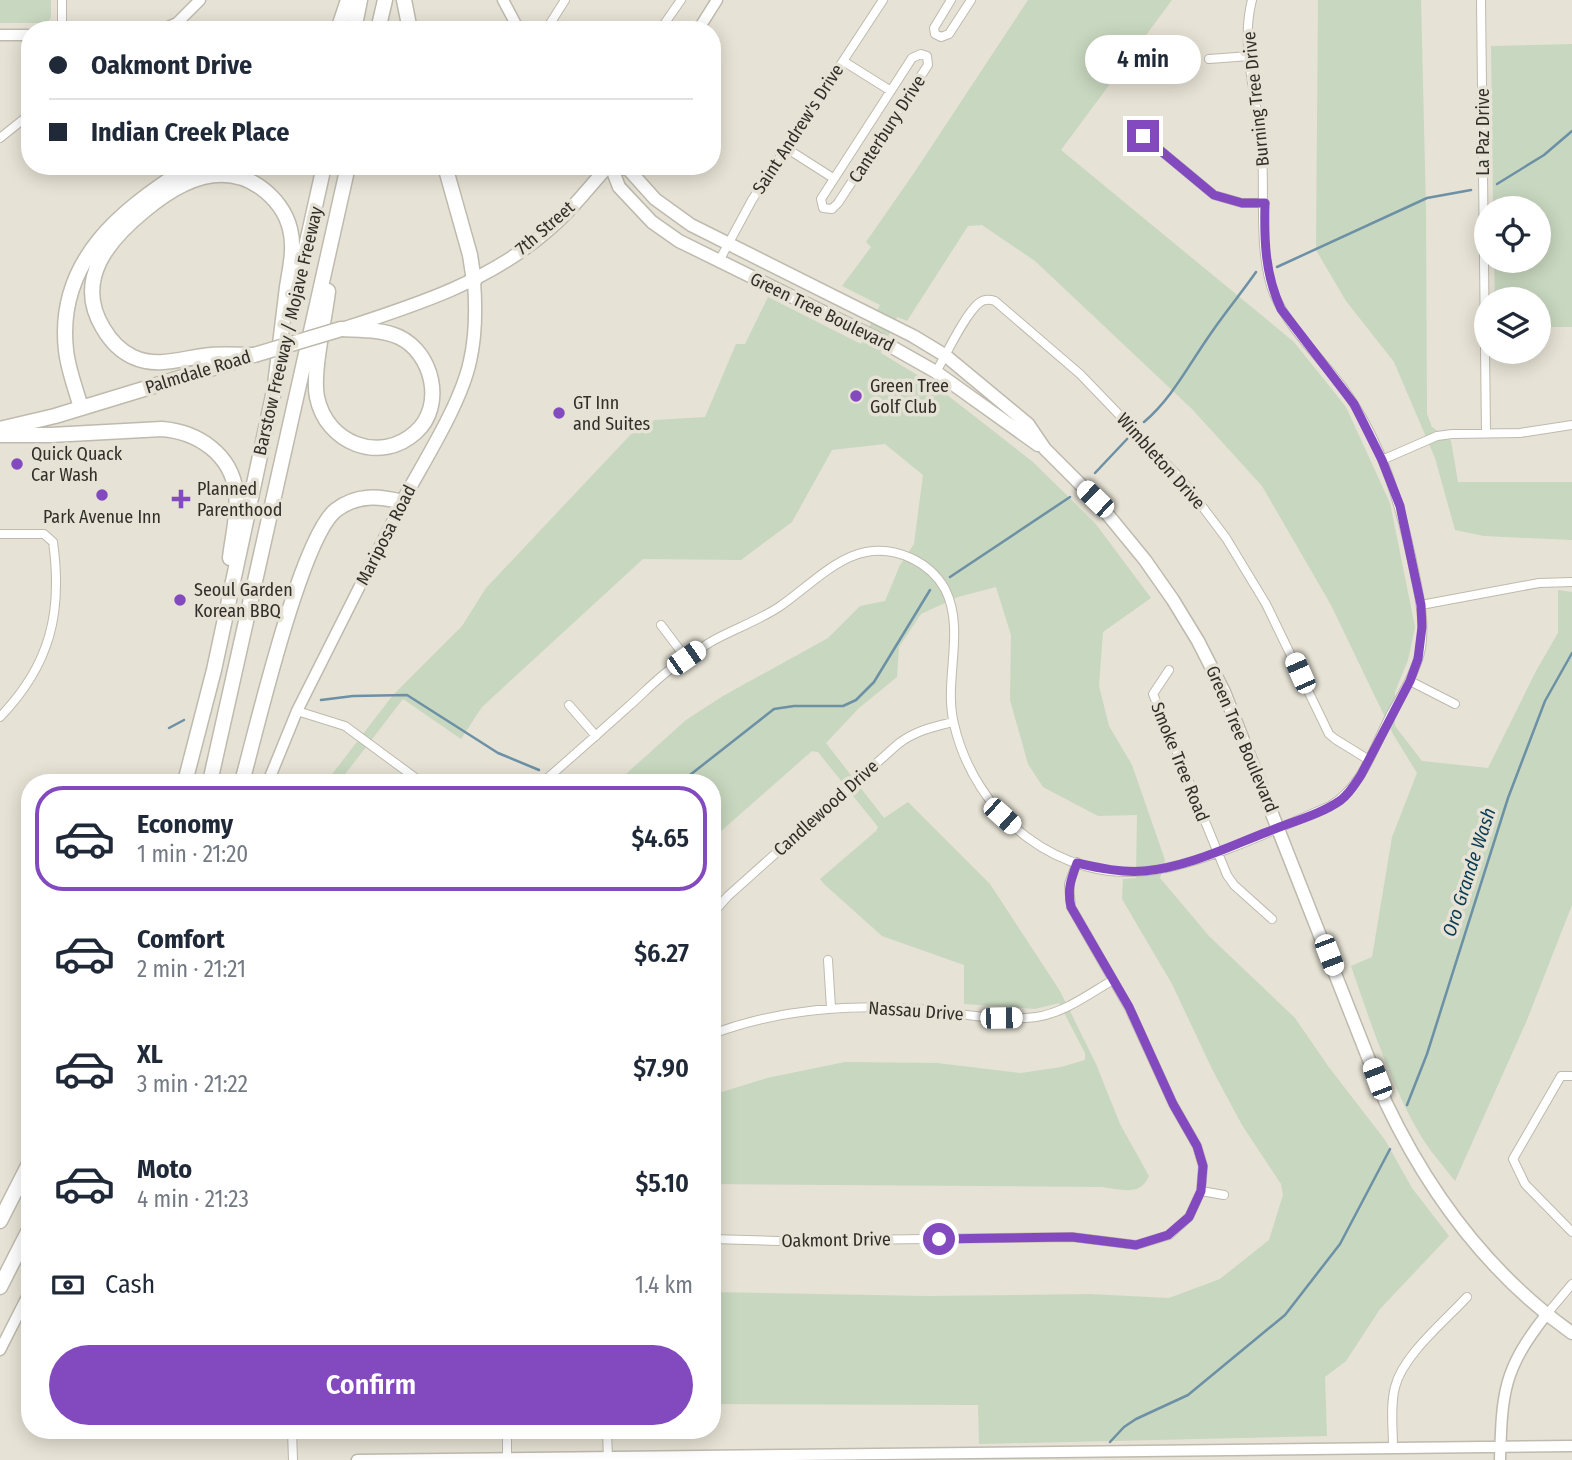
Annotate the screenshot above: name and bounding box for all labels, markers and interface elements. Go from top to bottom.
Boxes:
street label: Burning Tree Drive [1238,30,1274,167]
callout: 4 min [1085,34,1201,83]
text: 4 min [1117,45,1169,73]
text: Oakmont Drive [91,50,252,81]
street label: Saint Andrew's Drive [748,60,848,198]
street label: Canterbury Drive [844,71,930,187]
street label: La Paz Drive [1472,88,1494,176]
text: Indian Creek Place [91,117,289,148]
route end [1127,120,1159,152]
street label: 7th Street [511,196,579,260]
map controls [1474,196,1551,364]
button: locate [1474,196,1551,273]
street label: Barstow Freeway / Mojave Freeway [249,204,327,458]
street label: Green Tree Boulevard [746,268,898,356]
button: layers [1474,287,1551,364]
street label: Palmdale Road [143,346,253,398]
place label: Green Tree Golf Club [870,375,949,418]
marker: Green Tree Golf Club [848,388,864,404]
place label: GT Inn and Suites [573,392,651,435]
marker: GT Inn and Suites [551,405,567,421]
street label: Wimbleton Drive [1112,408,1210,514]
place label: Quick Quack Car Wash [31,443,123,486]
marker: Quick Quack Car Wash [9,456,25,472]
car [1073,477,1118,521]
place label: Planned Parenthood [197,478,282,521]
street label: Mariposa Road [351,481,421,589]
marker: Park Avenue Inn [94,487,110,503]
marker: Planned Parenthood [171,489,191,509]
place label: Park Avenue Inn [43,506,161,528]
place label: Seoul Garden Korean BBQ [194,579,293,622]
marker: Seoul Garden Korean BBQ [172,592,188,608]
car [663,637,710,679]
car [1282,650,1319,696]
street label: Green Tree Boulevard [1201,662,1283,816]
street label: Smoke Tree Road [1146,699,1214,825]
street label: Candlewood Drive [769,755,883,861]
car [980,794,1025,838]
water label: Oro Grande Wash [1437,805,1501,939]
icon: car [53,807,116,870]
text: Economy [137,809,233,840]
text: $4.65 [631,823,689,854]
text: 1 min · 21:20 [137,840,248,868]
icon: car [53,922,116,985]
text: Comfort [137,924,225,955]
car [1312,932,1347,978]
text: $6.27 [634,938,689,969]
text: 2 min · 21:21 [137,955,246,983]
street label: Nassau Drive [868,997,964,1025]
car [980,1007,1023,1029]
icon: car [53,1037,116,1100]
text: XL [137,1039,163,1070]
text: $7.90 [633,1053,689,1084]
car [1360,1056,1395,1102]
text: 3 min · 21:22 [137,1070,248,1098]
icon: car [53,1152,116,1215]
text: Moto [137,1154,192,1185]
text: $5.10 [635,1168,689,1199]
text: 4 min · 21:23 [137,1185,249,1213]
route start [923,1223,955,1255]
street label: Oakmont Drive [781,1228,891,1252]
icon: cash [49,1266,87,1304]
text: Cash [105,1269,155,1300]
text: 1.4 km [635,1271,693,1299]
button: Confirm [49,1345,693,1425]

